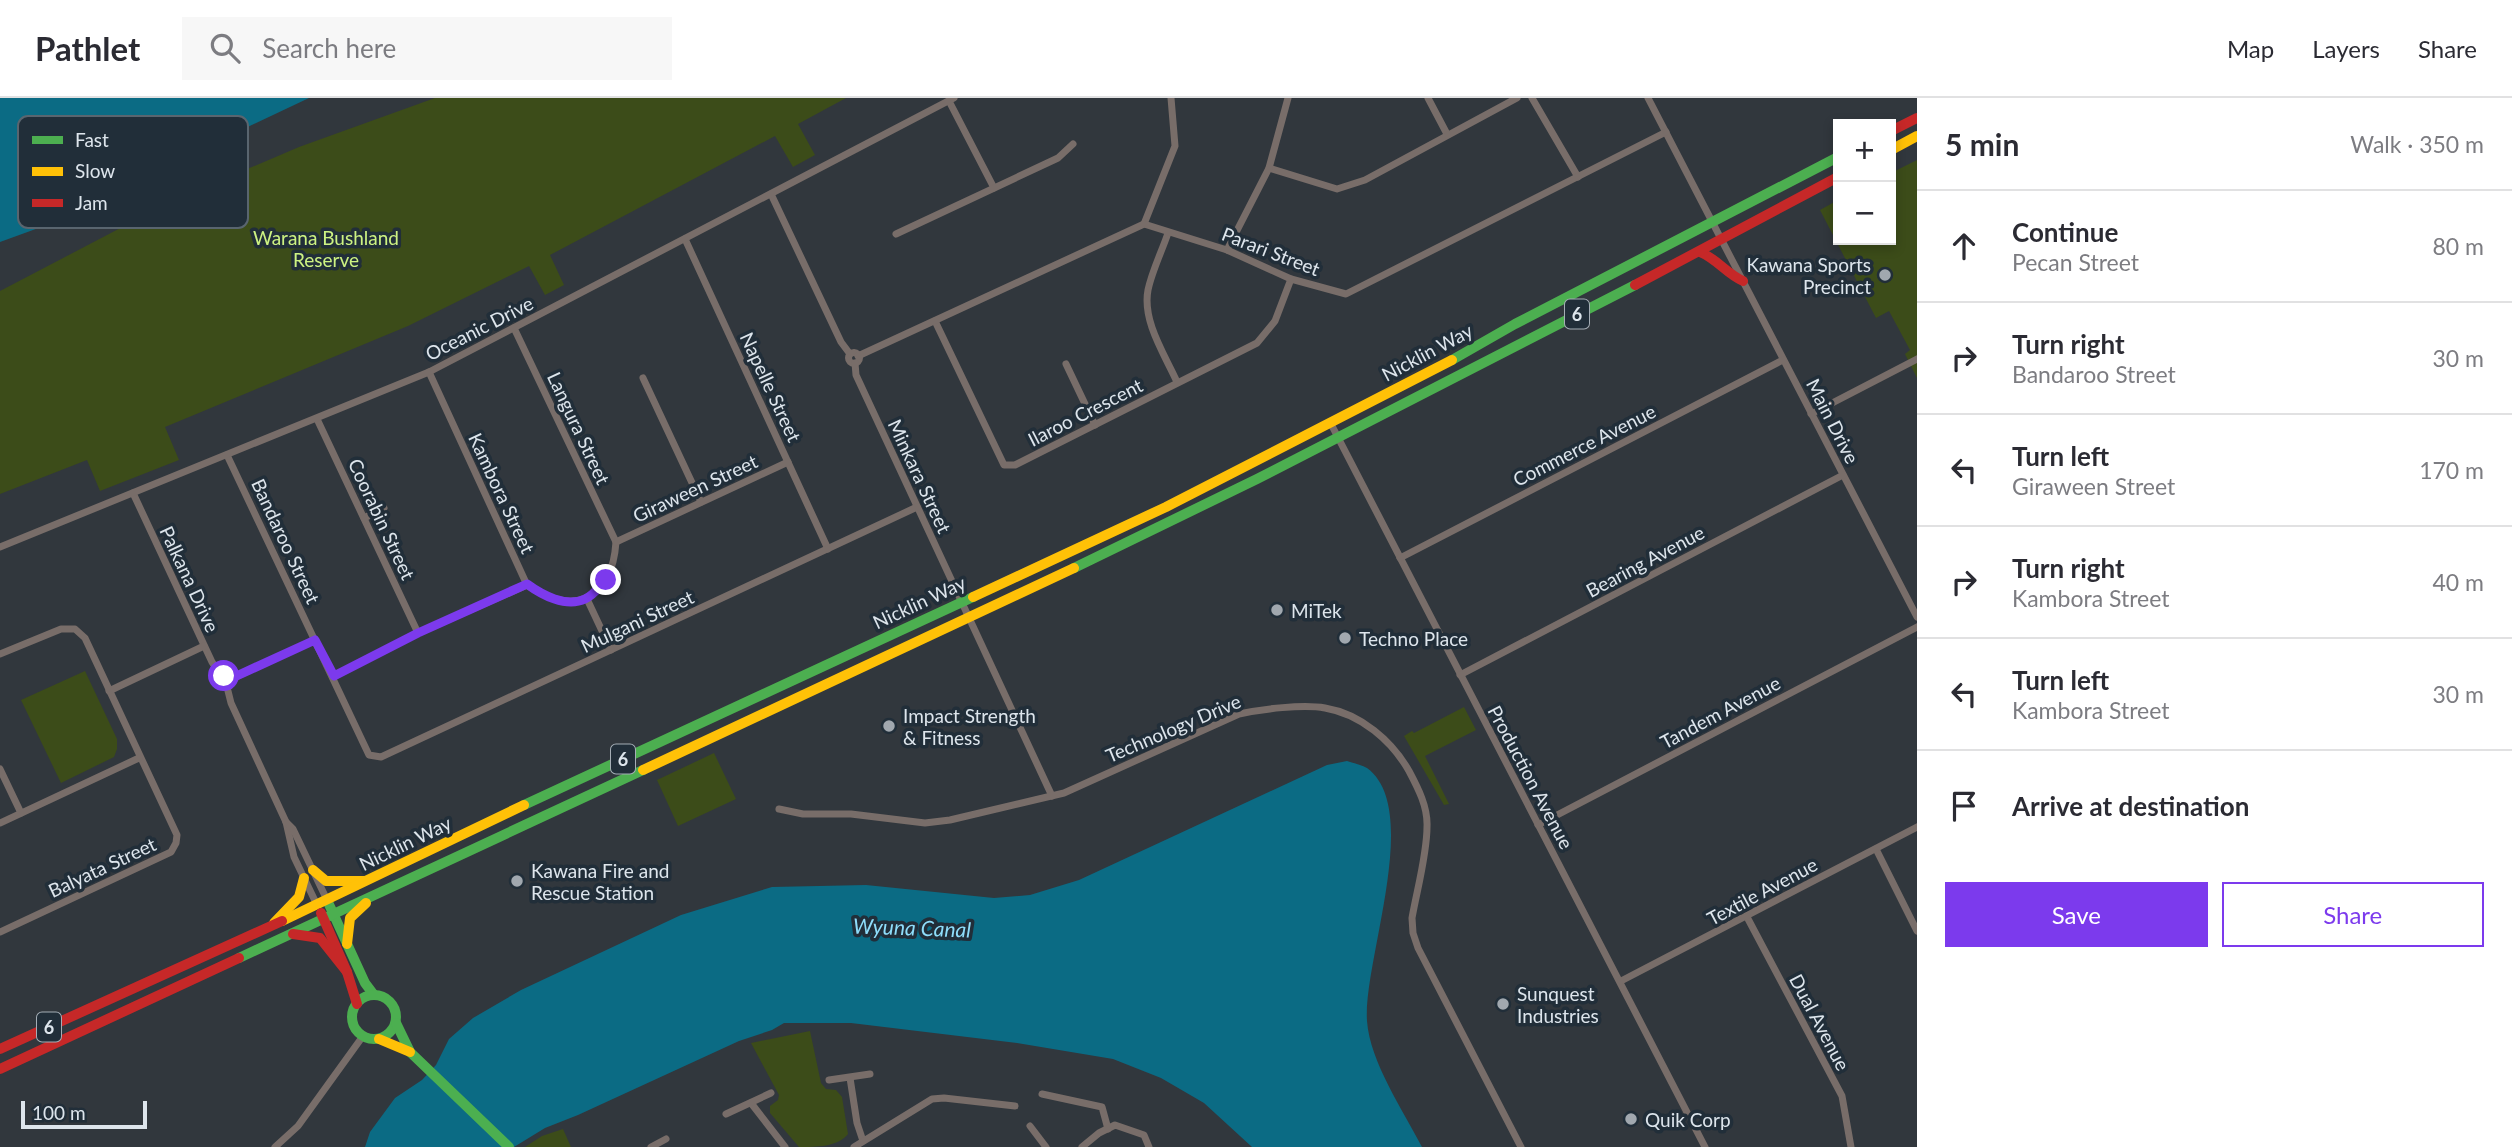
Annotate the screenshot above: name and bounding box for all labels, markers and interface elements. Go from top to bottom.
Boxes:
search box [182,17,672,80]
text: Pathlet [35,28,140,68]
icon: search [206,29,244,67]
text: Search here [262,32,396,64]
text: Map [2227,34,2274,63]
text: Layers [2312,34,2380,63]
text: Share [2418,34,2477,63]
legend [18,116,248,228]
map controls [1833,119,1896,245]
button: + [1833,119,1896,182]
text: 5 min [1945,126,2019,162]
text: Fast [75,128,109,151]
text: Walk · 350 m [2350,130,2484,158]
text: Slow [75,159,115,182]
button: − [1833,182,1896,245]
text: Jam [75,191,108,214]
text: Continue [2012,216,2118,248]
street label: Parari Street [1219,222,1323,280]
park label: Warana Bushland Reserve [253,226,399,271]
icon: ahead [1945,227,1983,265]
text: 80 m [2433,232,2484,260]
text: Pecan Street [2012,248,2139,276]
place label: Kawana Sports Precinct [1746,253,1871,298]
marker: Kawana Sports Precinct [1877,267,1893,283]
street label: Oceanic Drive [421,291,537,365]
road number: 6 [1565,300,1589,328]
street label: Nicklin Way [1378,318,1477,386]
text: Turn right [2012,328,2125,360]
street label: Napelle Street [736,329,806,446]
icon: right [1945,339,1983,377]
text: 30 m [2433,344,2484,372]
text: Bandaroo Street [2012,360,2176,388]
street label: Langura Street [543,368,615,488]
street label: Ilaroo Crescent [1024,373,1146,451]
street label: Main Drive [1802,375,1864,467]
street label: Commerce Avenue [1509,399,1659,491]
street label: Minkara Street [884,415,956,537]
street label: Kambora Street [464,429,540,557]
text: Turn left [2012,440,2109,472]
street label: Giraween Street [629,449,761,527]
icon: left [1945,451,1983,489]
street label: Coorabin Street [344,455,420,583]
text: 170 m [2419,456,2484,484]
text: Giraween Street [2012,472,2175,500]
street label: Bandaroo Street [247,475,325,607]
street label: Bearing Avenue [1582,520,1708,602]
street label: Palkana Drive [155,522,225,636]
text: Turn right [2012,552,2125,584]
icon: right [1945,563,1983,601]
route end [590,564,621,595]
text: 40 m [2433,568,2484,596]
street label: Nicklin Way [869,570,969,633]
text: Kambora Street [2012,584,2170,612]
street label: Mulgani Street [577,585,697,657]
place label: MiTek [1291,599,1342,622]
marker: MiTek [1269,602,1285,618]
place label: Techno Place [1359,627,1468,650]
marker: Techno Place [1337,630,1353,646]
route start [208,660,239,691]
text: Turn left [2012,664,2109,696]
street label: Tandem Avenue [1656,671,1784,753]
icon: left [1945,675,1983,713]
text: 30 m [2433,680,2484,708]
street label: Technology Drive [1102,689,1244,767]
text: Kambora Street [2012,696,2170,724]
street label: Production Avenue [1484,701,1578,853]
place label: Impact Strength & Fitness [903,704,1036,749]
marker: Impact Strength & Fitness [881,718,897,734]
road number: 6 [611,744,635,774]
icon: arrive [1945,787,1983,825]
text: Arrive at destination [2012,790,2249,822]
street label: Nicklin Way [355,811,455,875]
street label: Balyata Street [45,832,160,902]
street label: Textile Avenue [1703,852,1821,930]
place label: Kawana Fire and Rescue Station [531,859,669,904]
marker: Kawana Fire and Rescue Station [509,873,525,889]
button: Save [1945,882,2208,947]
button: Share [2222,882,2484,947]
water label: Wyuna Canal [853,912,972,942]
street label: Dual Avenue [1785,970,1855,1074]
place label: Sunquest Industries [1517,982,1599,1027]
marker: Sunquest Industries [1495,996,1511,1012]
road number: 6 [37,1012,61,1042]
scale bar [21,1098,147,1130]
text: 100 m [32,1101,86,1124]
place label: Quik Corp [1645,1108,1731,1131]
marker: Quik Corp [1623,1111,1639,1127]

